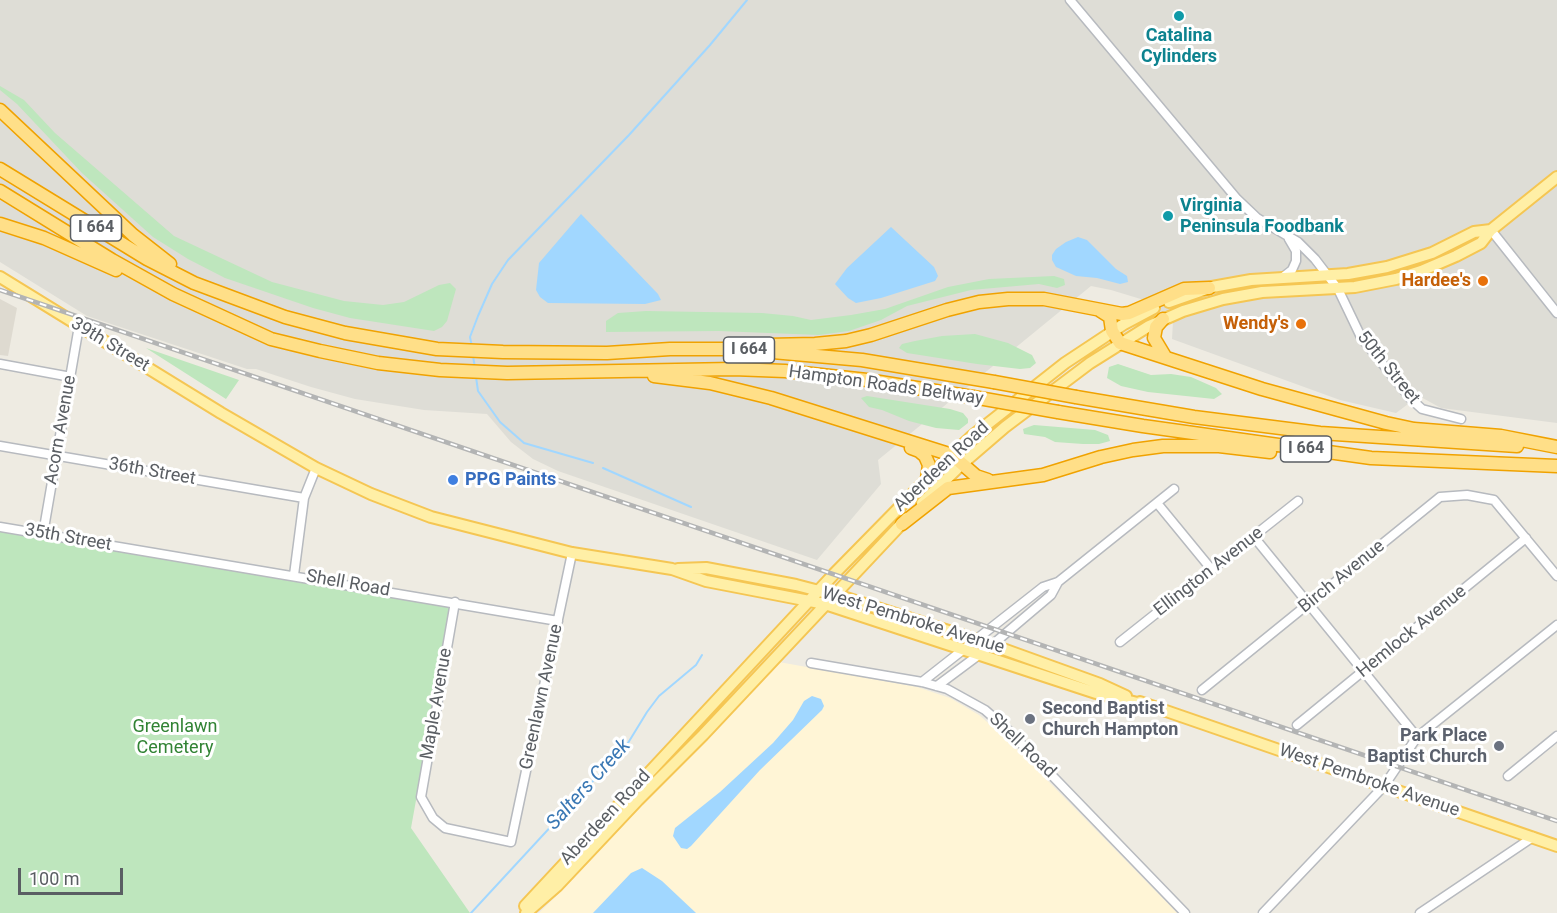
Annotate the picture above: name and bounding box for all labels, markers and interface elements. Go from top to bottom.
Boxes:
marker: Catalina Cylinders [1172,9,1186,23]
place label: Catalina Cylinders [1141,25,1217,68]
place label: Virginia Peninsula Foodbank [1180,195,1344,238]
marker: Virginia Peninsula Foodbank [1161,209,1175,223]
road number: I 664 [70,215,122,241]
place label: Hardee's [1401,270,1471,292]
marker: Hardee's [1476,274,1490,288]
street label: 39th Street [67,313,153,377]
place label: Wendy's [1223,313,1289,335]
marker: Wendy's [1294,317,1308,331]
street label: 50th Street [1352,327,1424,409]
road number: I 664 [724,337,774,363]
street label: Hampton Roads Beltway [787,362,985,410]
street label: Acorn Avenue [41,374,81,486]
street label: Aberdeen Road [890,417,994,517]
road number: I 664 [1280,436,1332,462]
street label: 36th Street [107,454,197,490]
place label: PPG Paints [465,469,556,491]
marker: PPG Paints [446,473,460,487]
street label: 35th Street [23,520,113,556]
street label: Ellington Avenue [1150,523,1268,621]
street label: Birch Avenue [1295,536,1389,618]
street label: Shell Road [304,566,392,602]
street label: Hemlock Avenue [1353,581,1471,683]
street label: West Pembroke Avenue [819,583,1007,659]
street label: Greenlawn Avenue [516,622,568,772]
street label: Maple Avenue [417,647,457,761]
place label: Second Baptist Church Hampton [1042,698,1178,740]
street label: Shell Road [984,709,1060,783]
marker: Second Baptist Church Hampton [1023,712,1037,726]
park label: Greenlawn Cemetery [133,716,217,758]
place label: Park Place Baptist Church [1367,725,1487,768]
water label: Salters Creek [542,734,636,836]
marker: Park Place Baptist Church [1492,739,1506,753]
street label: West Pembroke Avenue [1276,740,1462,822]
street label: Aberdeen Road [556,766,656,870]
scale bar [21,856,126,894]
text: 100 m [29,868,80,889]

